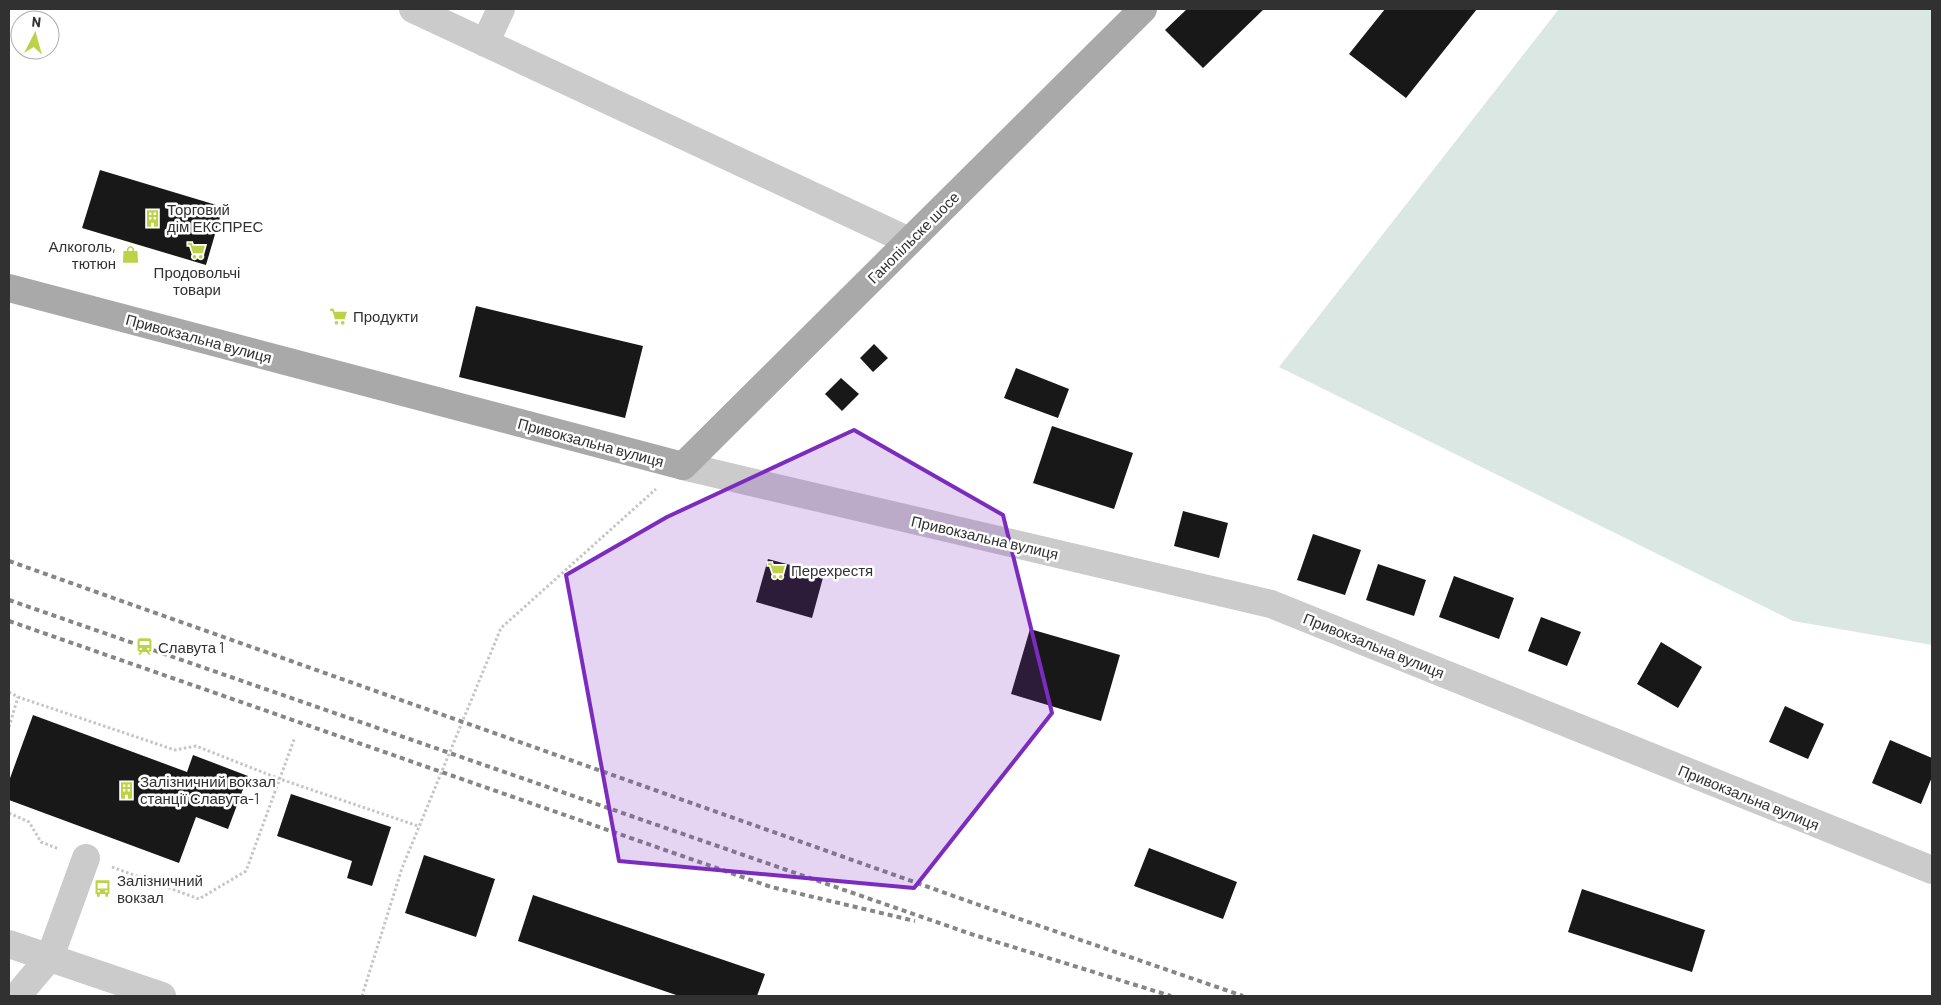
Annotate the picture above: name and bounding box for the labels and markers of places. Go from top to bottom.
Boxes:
place label: Торговий дім ЕКСПРЕС [167,200,264,235]
building icon: Торговий дім ЕКСПРЕС [143,208,163,228]
place label: Алкоголь, тютюн [48,237,116,272]
supermarket icon: Продовольчі товари [187,241,207,261]
shop icon: Алкоголь, тютюн [120,245,140,265]
place label: Продовольчі товари [154,263,240,298]
supermarket icon: Продукти [329,306,349,326]
place label: Продукти [353,307,418,325]
supermarket icon: Перехрестя [767,560,787,580]
place label: Перехрестя [791,561,873,579]
station icon: Славута 1 [134,637,154,657]
place label: Славута 1 [158,638,224,656]
place label: Залізничний вокзал станції Славута-1 [140,772,276,807]
building icon: Залізничний вокзал станції Славута-1 [116,780,136,800]
place label: Залізничний вокзал [117,871,203,906]
bus stop icon: Залізничний вокзал [93,879,113,899]

